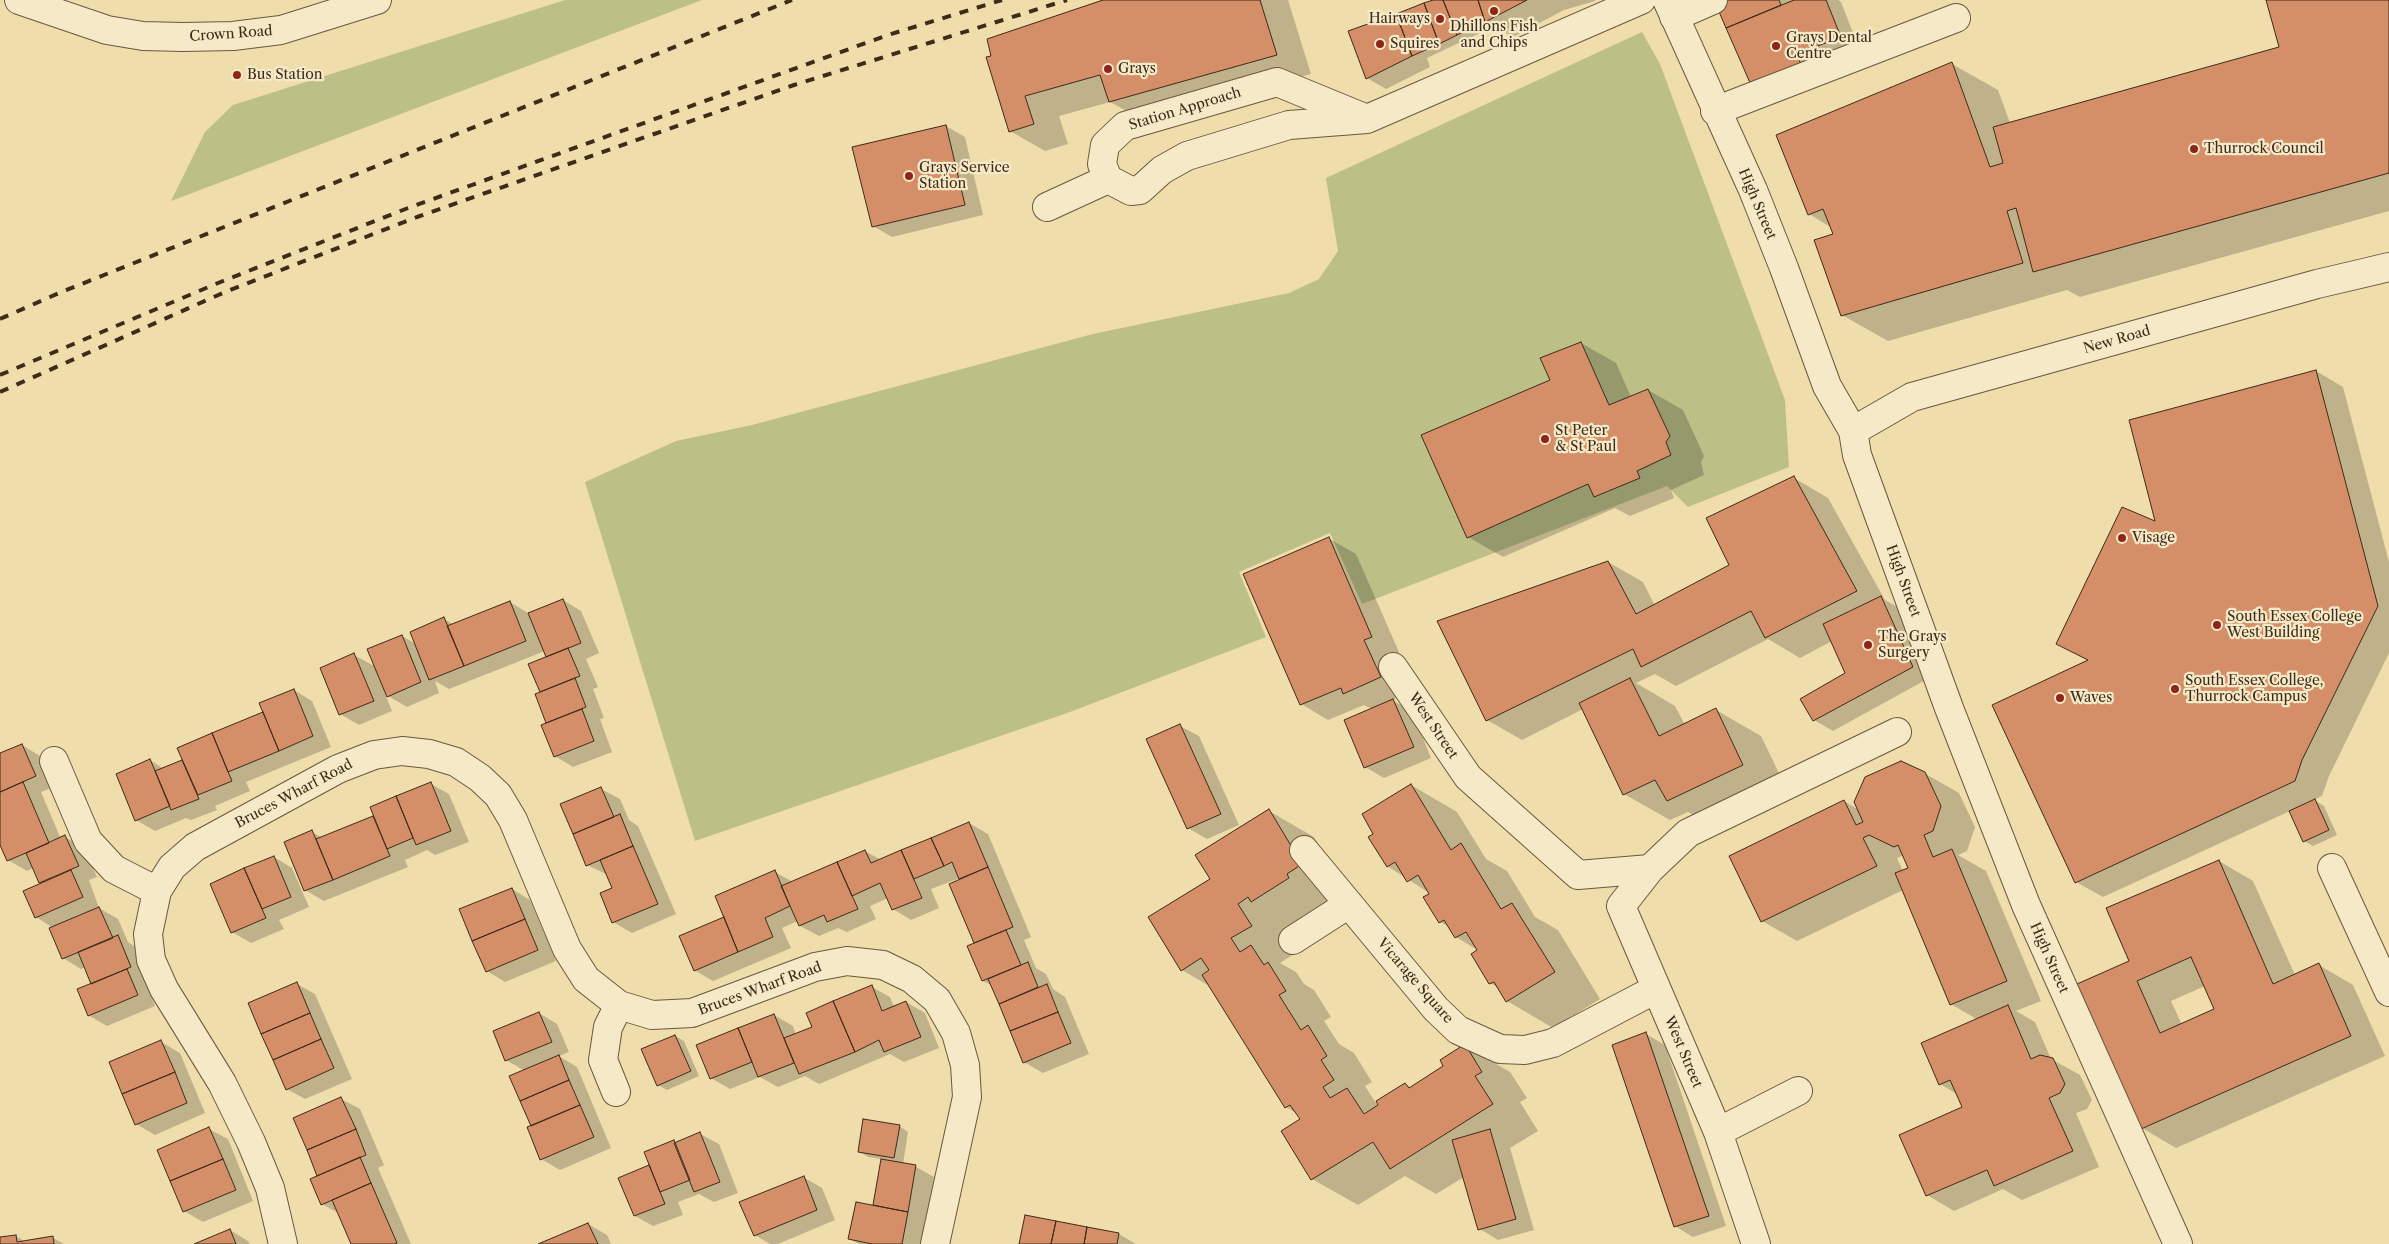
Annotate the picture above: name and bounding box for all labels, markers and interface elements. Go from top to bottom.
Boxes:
marker: Dhillons Fish and Chips [1488,5,1500,17]
place label: Hairways [1369,11,1430,27]
marker: Hairways [1434,13,1446,25]
place label: Dhillons Fish and Chips [1450,19,1538,52]
street label: Crown Road [189,23,273,45]
place label: Grays Dental Centre [1786,30,1872,62]
place label: Squires [1390,36,1439,52]
marker: Squires [1374,38,1386,50]
marker: Grays Dental Centre [1770,40,1782,52]
place label: Grays [1118,61,1156,77]
marker: Grays [1102,63,1114,75]
place label: Bus Station [247,67,323,83]
marker: Bus Station [231,69,243,81]
street label: Station Approach [1127,84,1243,134]
place label: Thurrock Council [2204,141,2324,157]
marker: Thurrock Council [2188,143,2200,155]
place label: Grays Service Station [919,160,1010,192]
street label: High Street [1734,166,1780,242]
marker: Grays Service Station [903,170,915,182]
street label: New Road [2082,322,2152,358]
place label: St Peter & St Paul [1555,423,1616,456]
marker: St Peter & St Paul [1539,433,1551,445]
place label: Visage [2132,530,2175,546]
marker: Visage [2116,532,2128,544]
street label: High Street [1882,543,1924,619]
place label: South Essex College West Building [2227,609,2362,642]
marker: South Essex College West Building [2211,619,2223,631]
place label: The Grays Surgery [1878,629,1947,662]
marker: The Grays Surgery [1862,639,1874,651]
place label: South Essex College, Thurrock Campus [2185,673,2323,706]
marker: South Essex College, Thurrock Campus [2169,683,2181,695]
street label: West Street [1405,690,1461,762]
place label: Waves [2070,690,2112,706]
marker: Waves [2054,692,2066,704]
street label: Bruces Wharf Road [233,756,355,832]
street label: High Street [2026,920,2072,996]
street label: Vicarage Square [1373,935,1457,1027]
street label: Bruces Wharf Road [696,959,824,1019]
street label: West Street [1660,1014,1706,1090]

